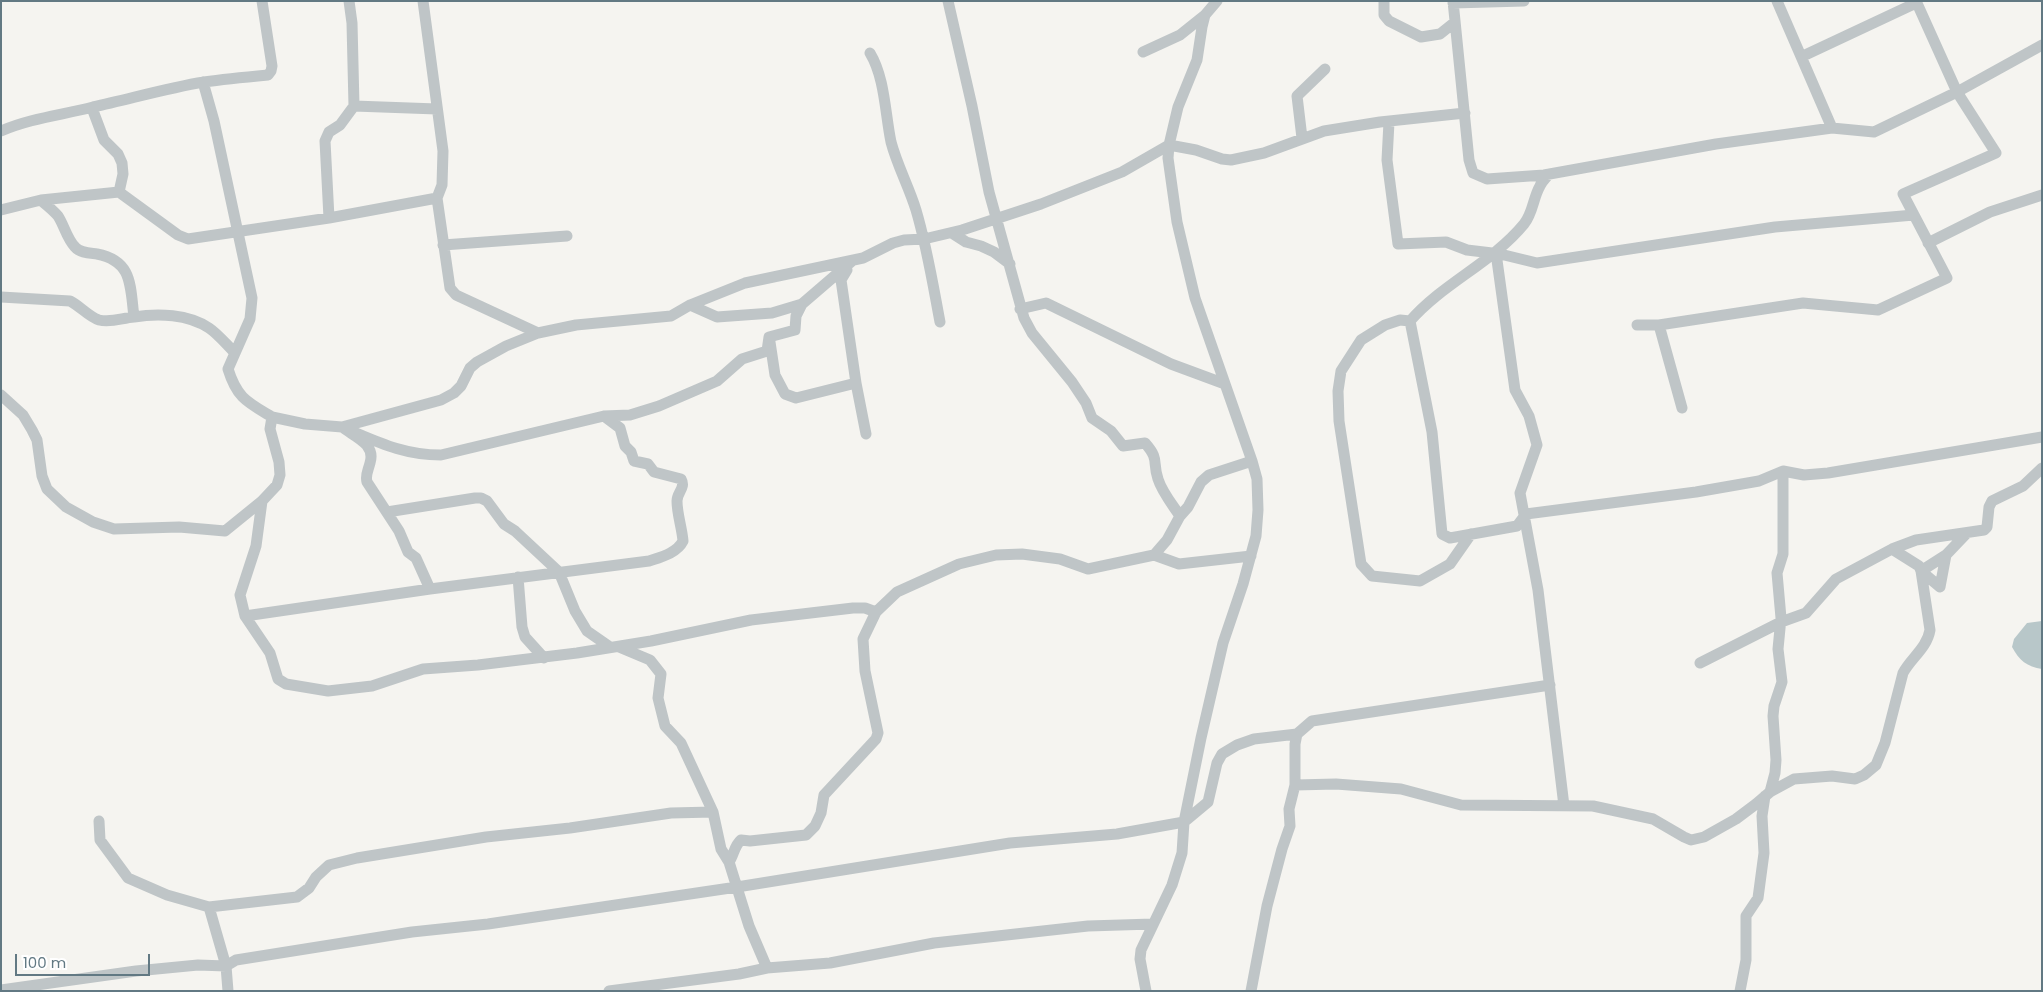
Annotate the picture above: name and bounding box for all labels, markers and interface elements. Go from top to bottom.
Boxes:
scale bar [18,944,152,976]
text: 100 m [23,952,66,973]

